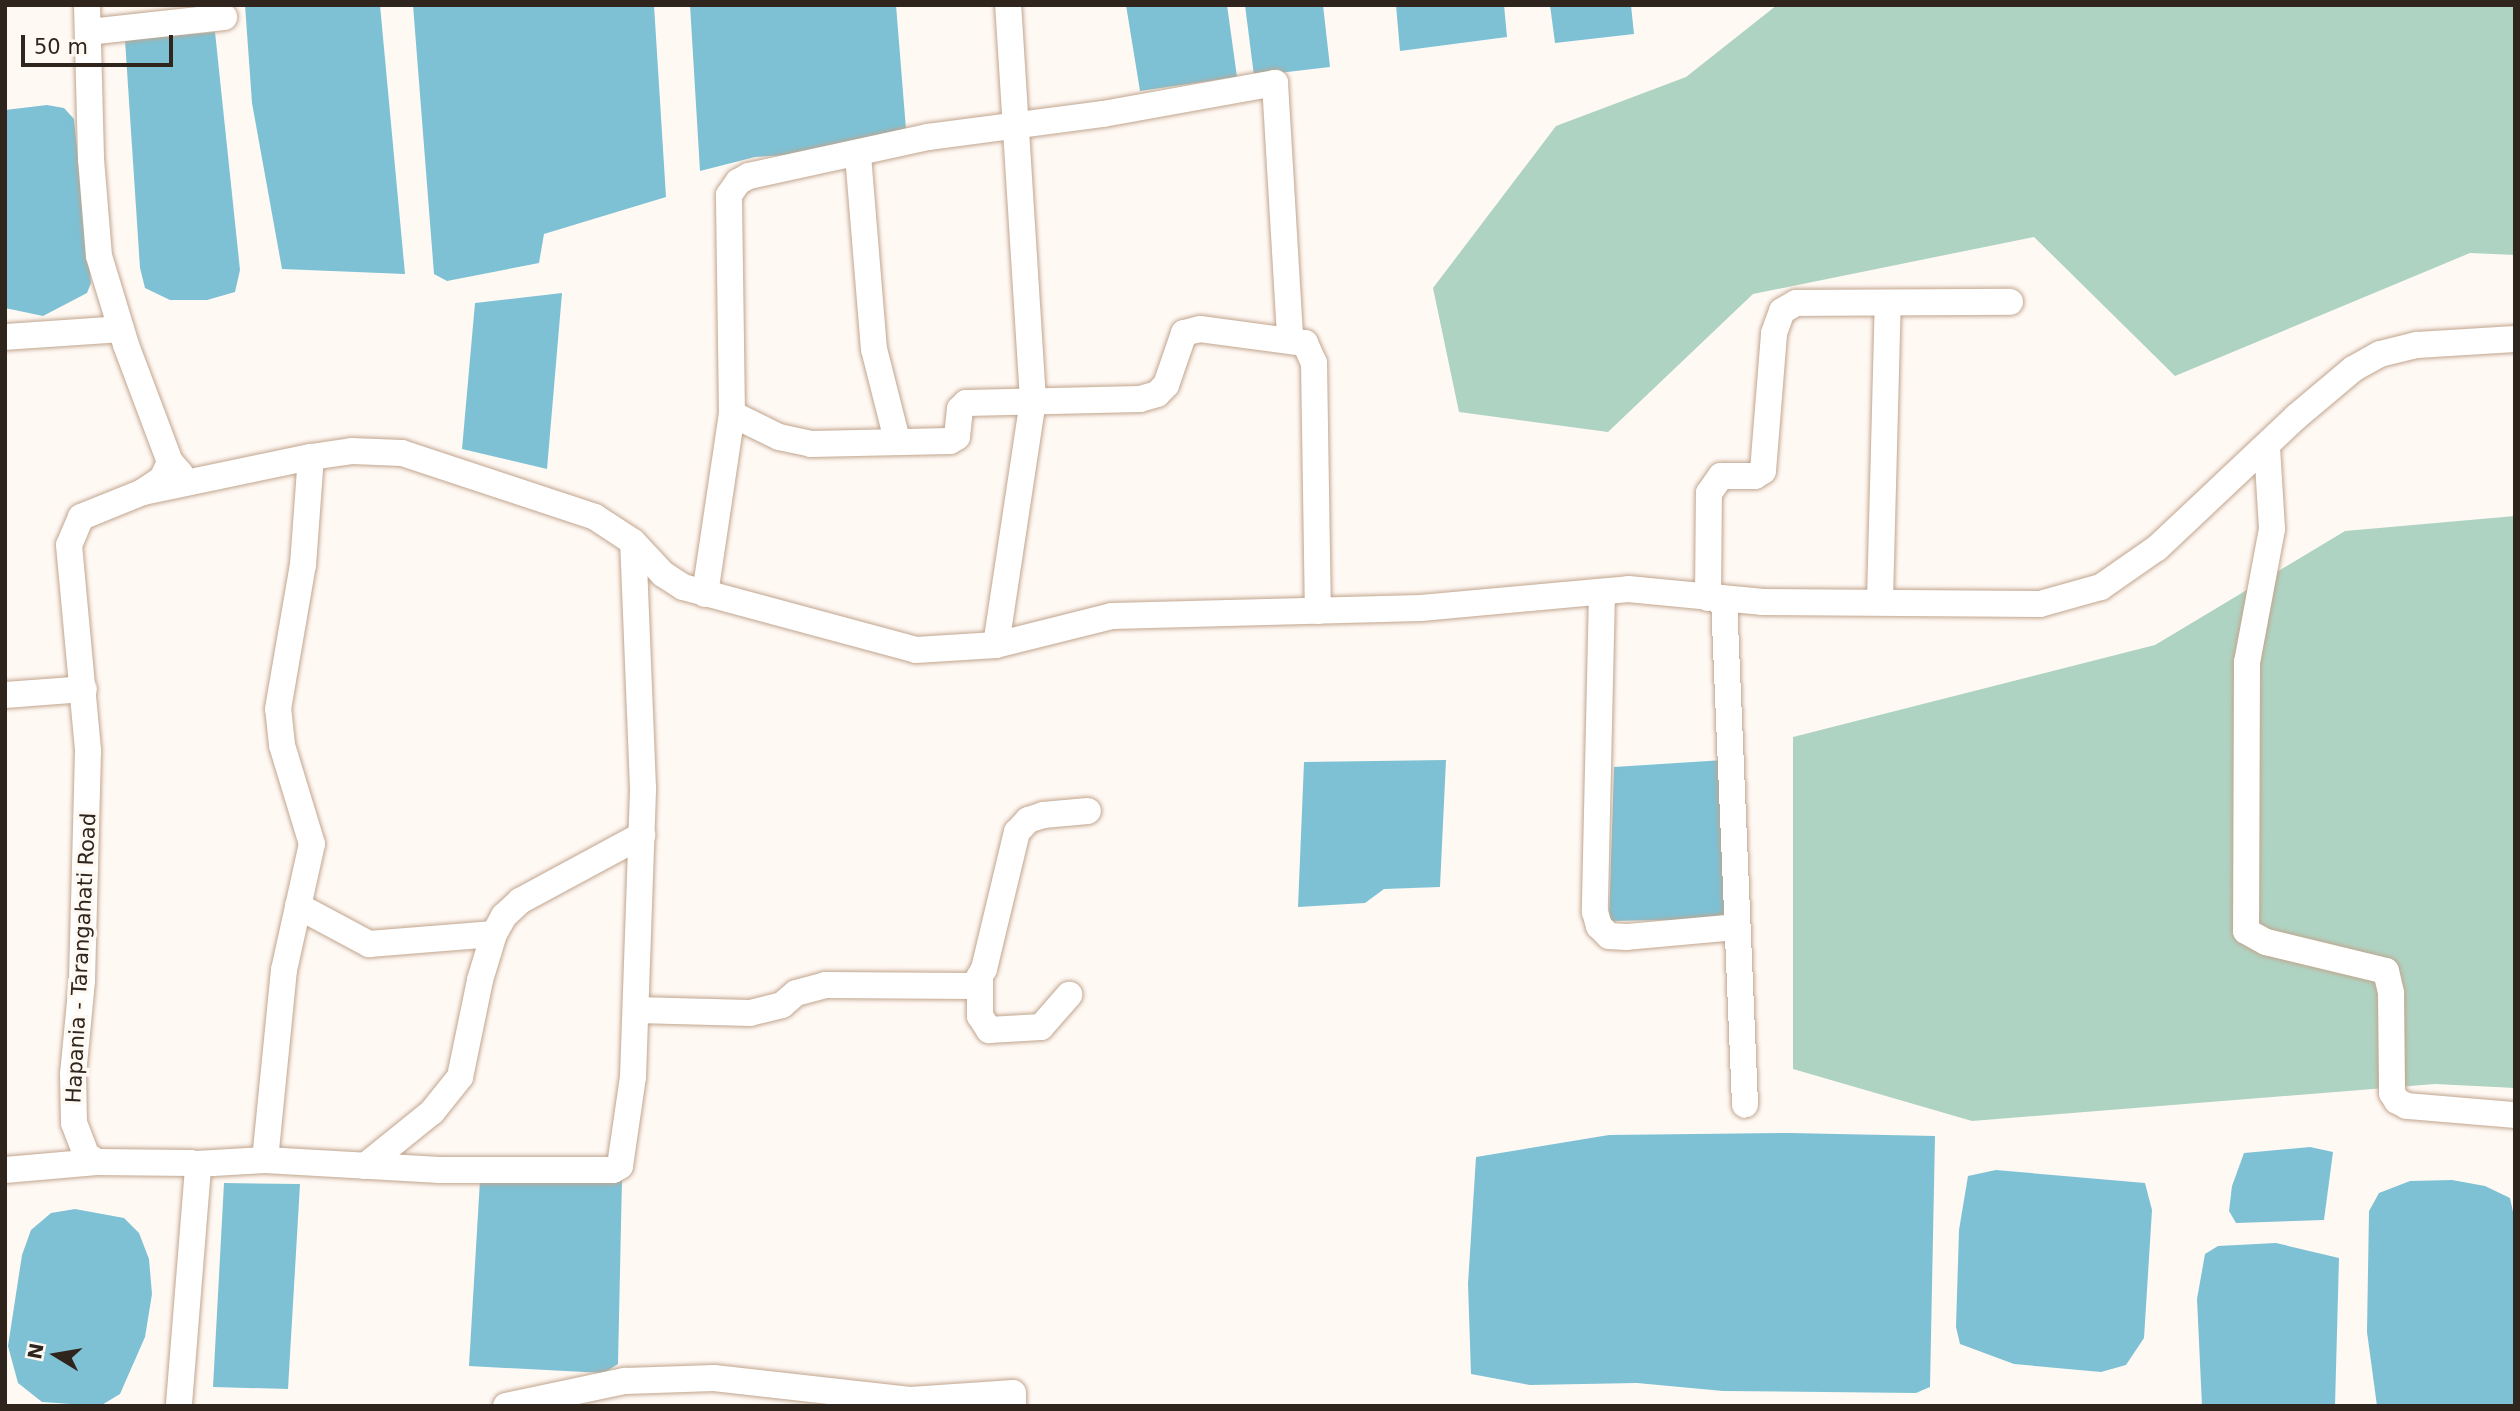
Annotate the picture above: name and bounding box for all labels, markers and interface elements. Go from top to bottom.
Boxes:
scale bar [24,21,177,65]
text: 50 m [34,35,88,59]
street label: Hapania - Tarangahati Road [61,812,101,1104]
north arrow [21,1320,91,1390]
text: N [23,1341,48,1361]

